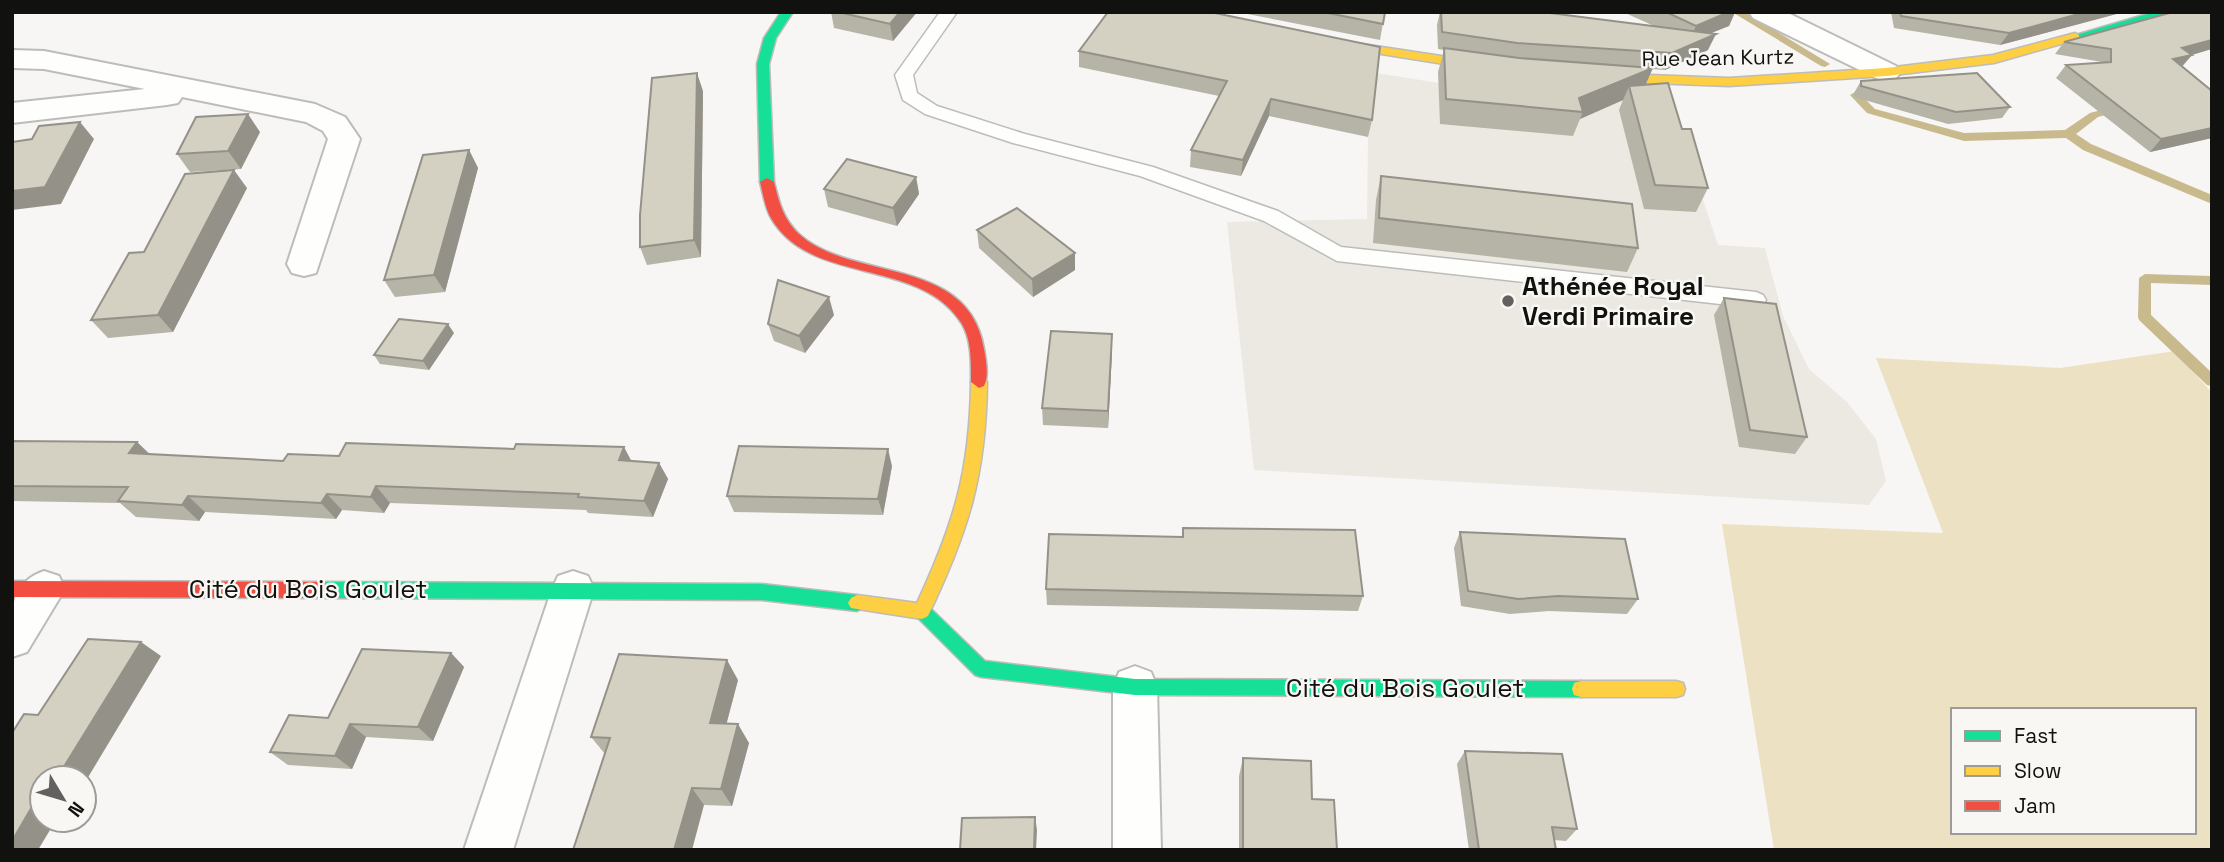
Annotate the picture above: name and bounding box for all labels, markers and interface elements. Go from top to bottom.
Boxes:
street label: Rue Jean Kurtz [1641,43,1795,72]
place label: Athénée Royal Verdi Primaire [1522,269,1704,333]
marker: Athénée Royal Verdi Primaire [1500,293,1516,309]
street label: Cité du Bois Goulet [189,572,427,606]
street label: Cité du Bois Goulet [1286,671,1524,705]
legend [1951,708,2196,834]
text: Fast [2014,722,2058,749]
text: Slow [2014,757,2062,784]
north arrow [28,764,98,834]
text: Jam [2014,792,2056,819]
text: N [62,796,90,822]

